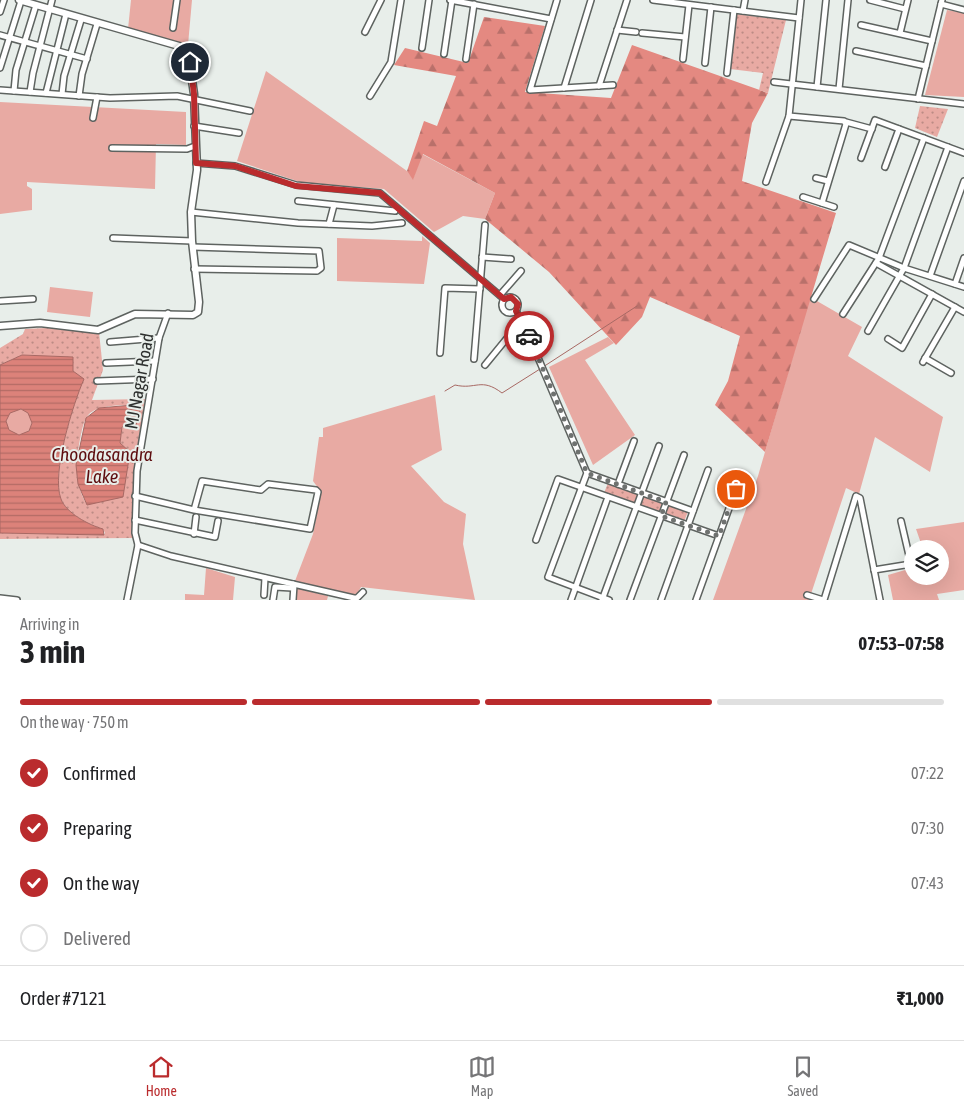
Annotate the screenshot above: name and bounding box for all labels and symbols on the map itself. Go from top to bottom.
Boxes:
pin [169,41,211,83]
courier [504,311,554,361]
street label: MJ Nagar Road [120,331,158,431]
water label: Choodasandra Lake [51,443,153,487]
pin [715,468,757,510]

